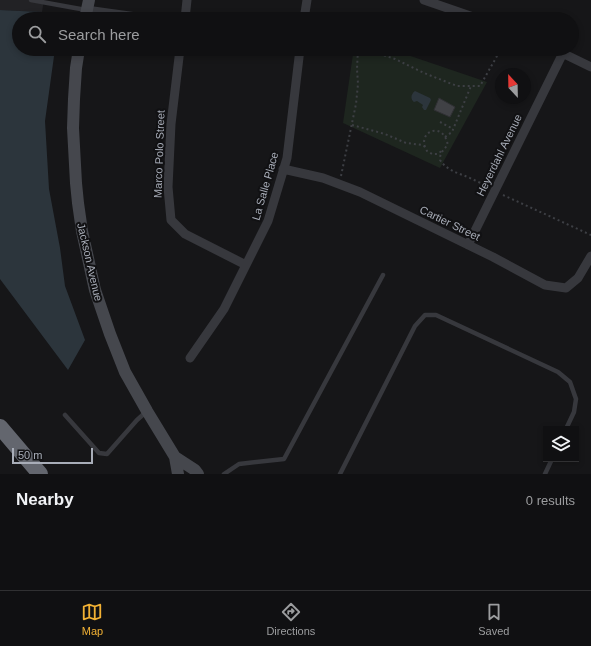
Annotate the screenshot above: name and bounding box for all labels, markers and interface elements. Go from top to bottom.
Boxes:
search box [12,12,579,56]
icon: search [26,23,48,45]
text: Search here [58,26,140,43]
north arrow [495,68,531,104]
street label: Marco Polo Street [151,110,167,198]
street label: Heyerdahl Avenue [474,112,524,198]
street label: La Salle Place [250,151,280,221]
street label: Cartier Street [418,203,482,243]
street label: Jackson Avenue [75,222,105,302]
map controls [543,426,579,462]
button: layers [543,426,579,462]
scale bar [12,446,93,465]
text: 50 m [18,449,42,461]
text: Nearby [16,490,74,509]
text: 0 results [526,493,575,508]
tab: Map [81,601,103,637]
tab: Directions [266,601,315,637]
tab: Saved [478,601,509,637]

